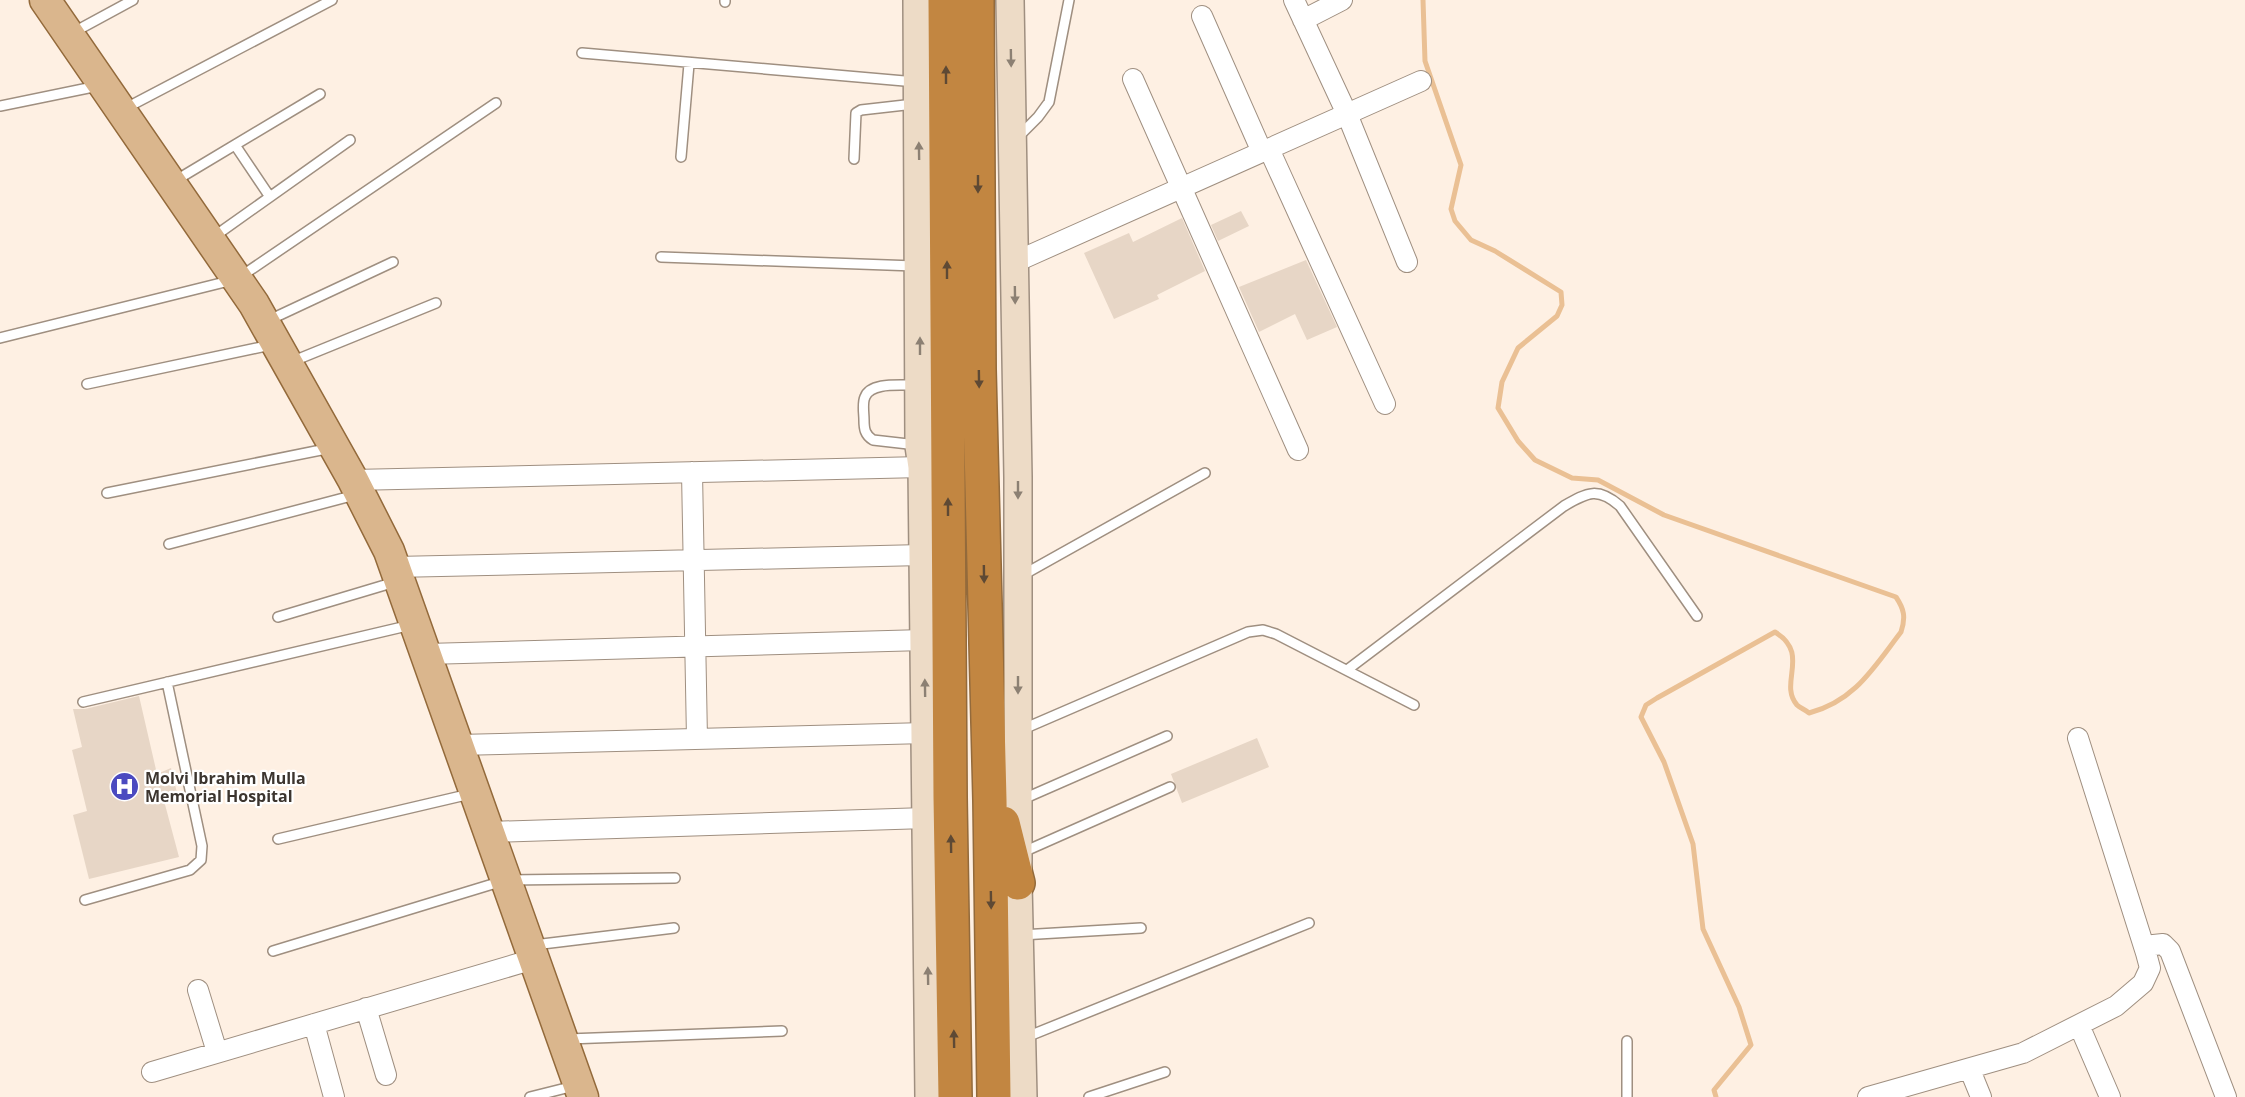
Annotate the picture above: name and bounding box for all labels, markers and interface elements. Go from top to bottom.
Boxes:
one-way arrow [1006,49,1016,68]
one-way arrow [941,66,950,85]
one-way arrow [914,142,923,161]
one-way arrow [973,175,983,194]
one-way arrow [942,261,952,280]
one-way arrow [1010,286,1020,305]
one-way arrow [915,337,925,356]
one-way arrow [975,370,984,389]
one-way arrow [1013,481,1023,500]
one-way arrow [943,498,953,517]
one-way arrow [980,565,989,584]
one-way arrow [1013,676,1023,695]
one-way arrow [920,679,930,698]
place label: Molvi Ibrahim Mulla Memorial Hospital [145,767,306,807]
hospital icon: Molvi Ibrahim Mulla Memorial Hospital [108,771,140,803]
one-way arrow [946,834,955,853]
one-way arrow [986,891,996,910]
one-way arrow [923,966,933,985]
one-way arrow [949,1029,959,1048]

